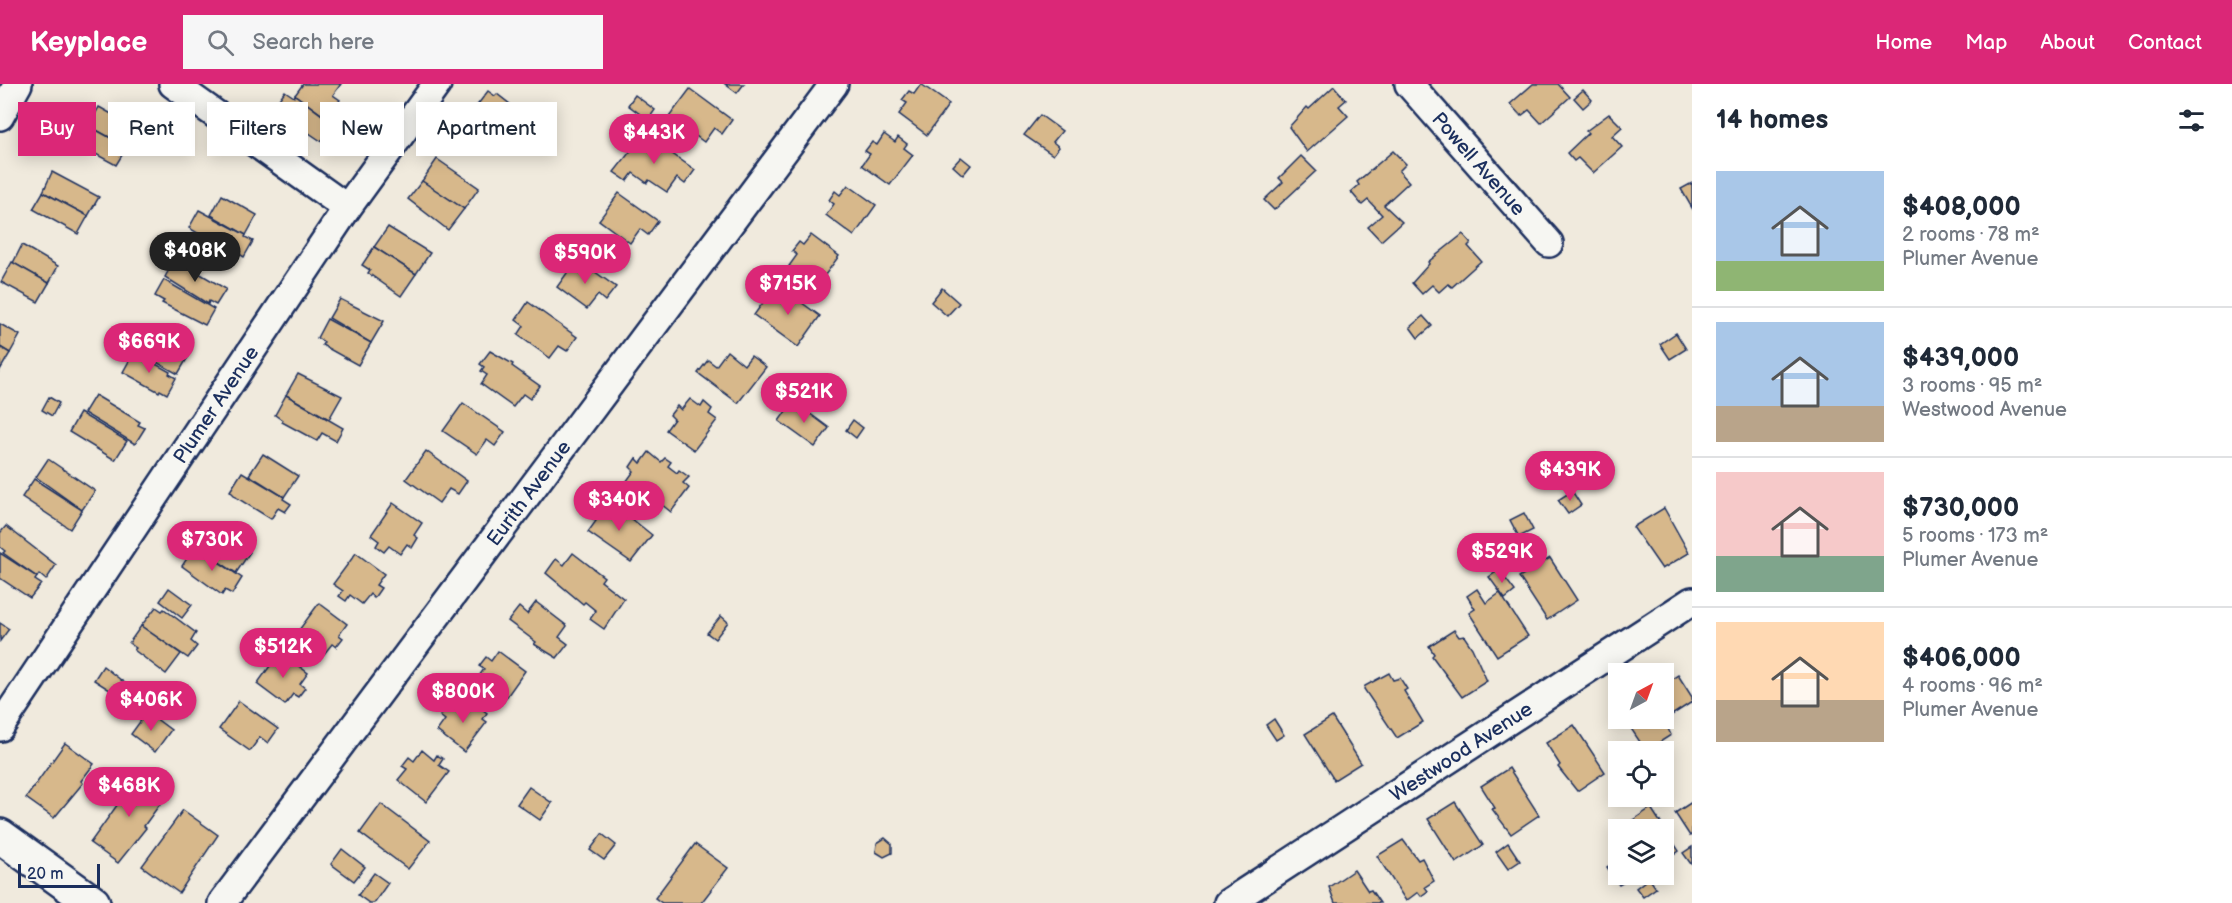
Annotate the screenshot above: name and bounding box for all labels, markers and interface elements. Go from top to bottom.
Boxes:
search box [183,15,603,69]
text: Keyplace [30,26,147,59]
icon: search [204,26,237,59]
text: Search here [252,29,374,56]
text: Home [1875,30,1932,55]
text: Map [1965,30,2007,55]
text: About [2040,30,2095,55]
text: Contact [2128,30,2202,55]
chip: Buy [18,102,96,156]
chip: Rent [108,102,195,156]
chip: Filters [207,102,308,156]
chip: New [320,102,404,156]
chip: Apartment [416,102,557,156]
icon: filters [2175,104,2208,137]
text: 14 homes [1716,105,1828,136]
street label: Powell Avenue [1426,108,1530,221]
pin: $443K [612,114,696,165]
text: $443K [623,121,685,145]
text: $408,000 [1902,192,2021,223]
icon: home [1764,195,1836,267]
text: 2 rooms · 78 m² [1902,223,2040,247]
pin: $408K [153,232,237,283]
pin: $590K [543,234,627,285]
text: $408K [163,239,227,263]
text: $590K [554,241,616,265]
text: Plumer Avenue [1902,247,2038,271]
pin: $715K [746,265,830,316]
text: $715K [759,272,817,296]
pin: $669K [107,323,191,374]
text: $669K [118,330,180,354]
street label: Plumer Avenue [169,342,264,468]
text: $439,000 [1902,343,2019,374]
icon: home [1764,346,1836,418]
pin: $521K [762,373,846,424]
text: 3 rooms · 95 m² [1902,374,2042,398]
text: $521K [775,380,833,404]
text: Westwood Avenue [1902,398,2067,422]
street label: Eurith Avenue [482,436,577,551]
pin: $439K [1528,451,1612,502]
text: $439K [1539,458,1601,482]
pin: $340K [577,481,661,532]
text: $340K [588,488,650,512]
text: $730,000 [1902,493,2019,524]
icon: home [1764,496,1836,568]
pin: $730K [170,521,254,572]
text: 5 rooms · 173 m² [1902,524,2048,548]
text: $730K [181,528,243,552]
pin: $529K [1460,533,1544,584]
text: $529K [1471,540,1533,564]
text: Plumer Avenue [1902,548,2038,572]
pin: $512K [241,628,325,679]
text: $512K [254,635,312,659]
text: $406,000 [1902,643,2021,674]
icon: home [1764,646,1836,718]
north arrow [1608,663,1674,729]
map controls [1608,663,1674,885]
pin: $800K [421,673,505,724]
text: 4 rooms · 96 m² [1902,674,2043,698]
text: $800K [431,680,495,704]
pin: $406K [109,681,193,732]
text: $406K [119,688,183,712]
street label: Westwood Avenue [1386,697,1537,807]
text: Plumer Avenue [1902,698,2038,722]
button: locate [1608,741,1674,807]
pin: $468K [87,767,171,818]
text: $468K [98,774,160,798]
button: layers [1608,819,1674,885]
scale bar [18,861,100,888]
text: 20 m [27,865,63,884]

